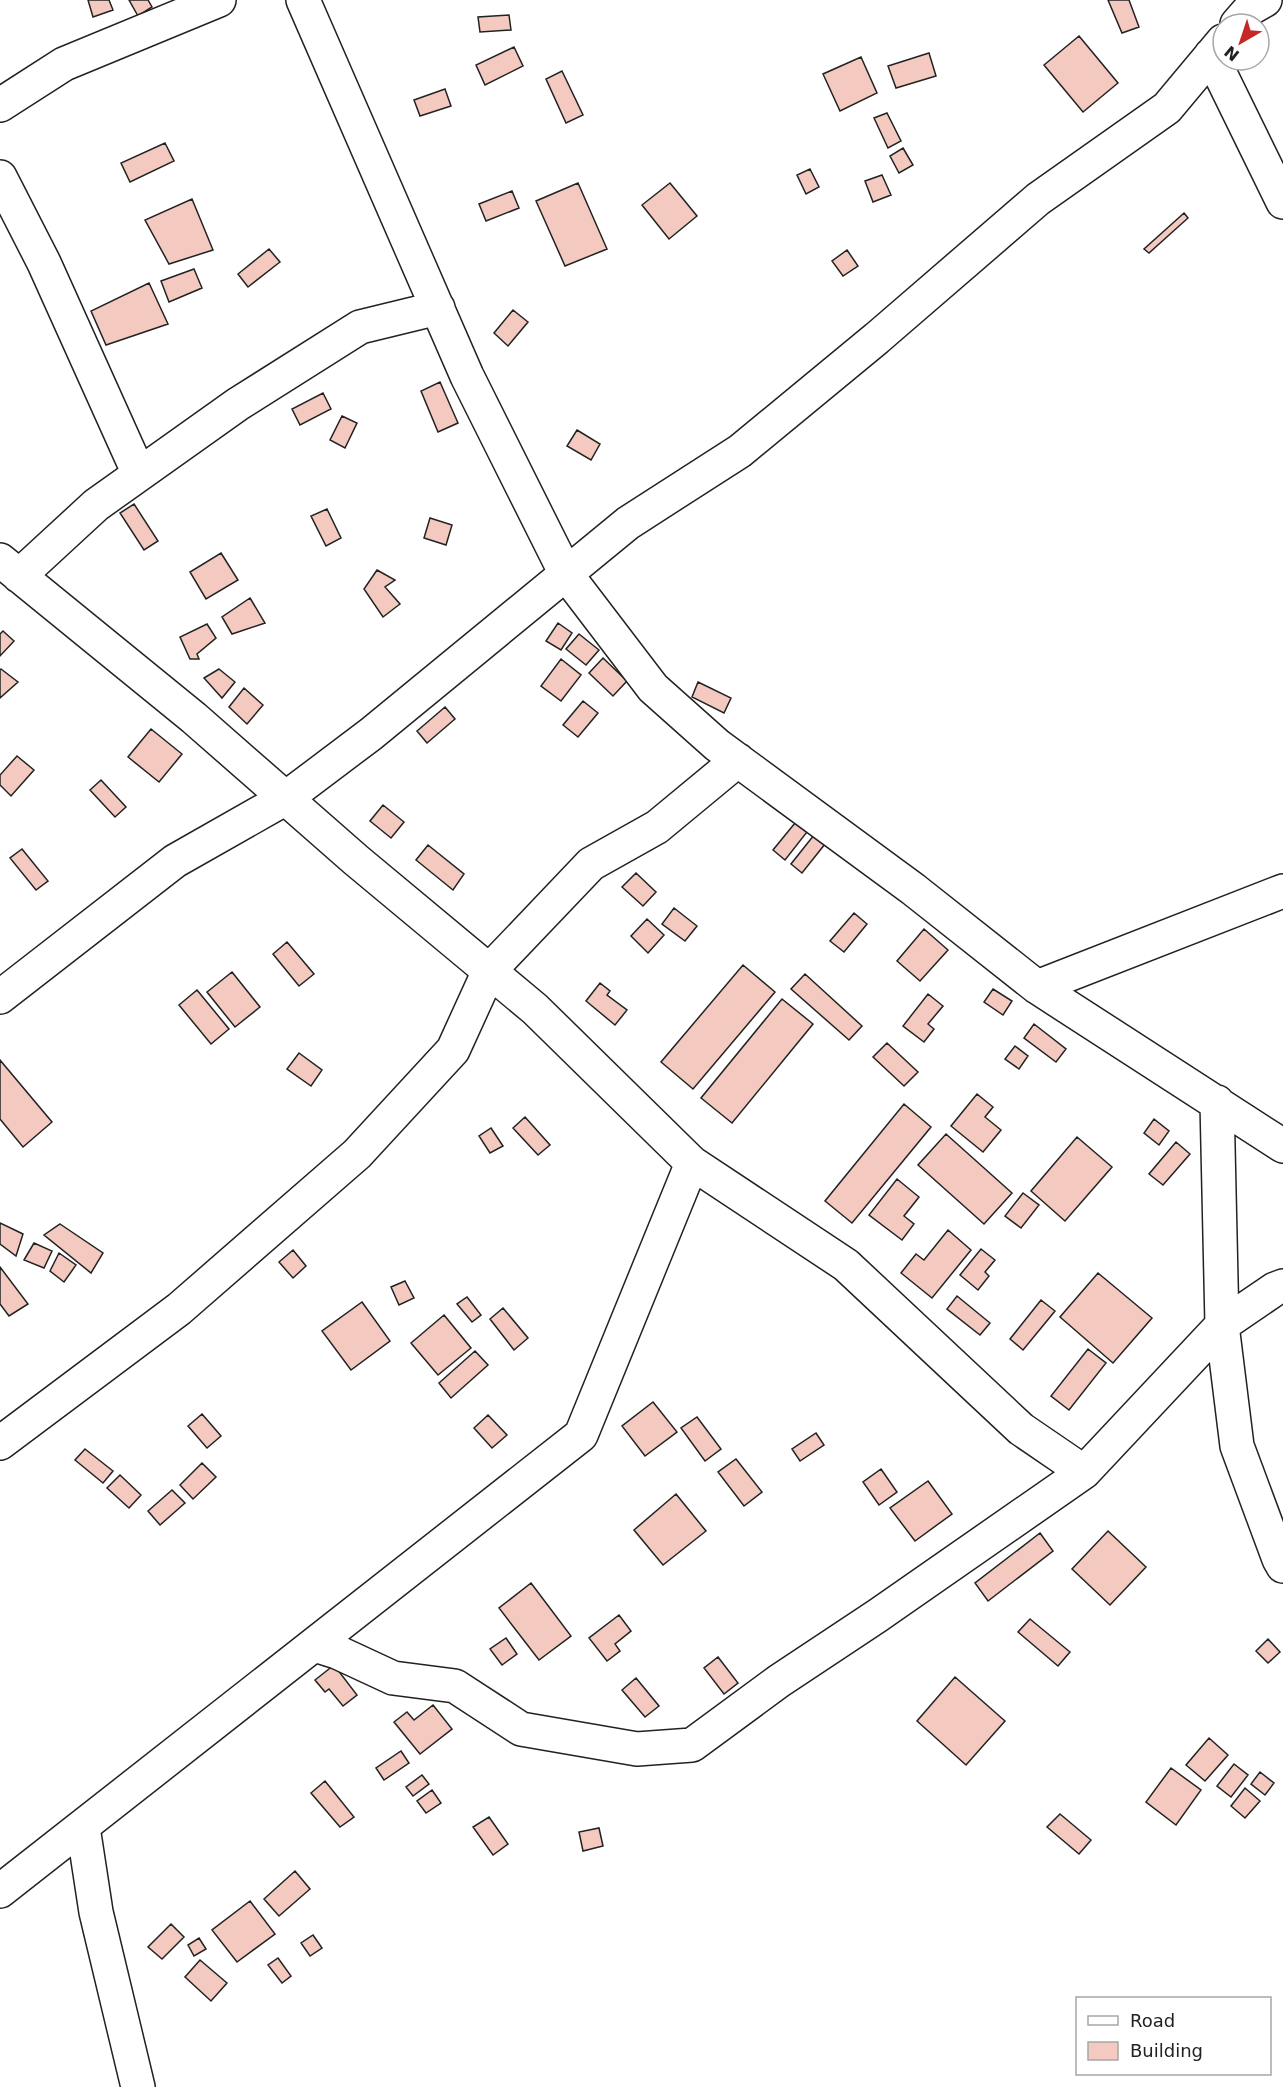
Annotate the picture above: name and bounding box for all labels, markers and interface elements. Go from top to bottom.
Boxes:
north arrow [1211,12,1271,72]
text: N [1221,42,1243,65]
legend [1076,1997,1271,2075]
text: Road [1130,2010,1175,2031]
text: Building [1130,2040,1203,2061]

